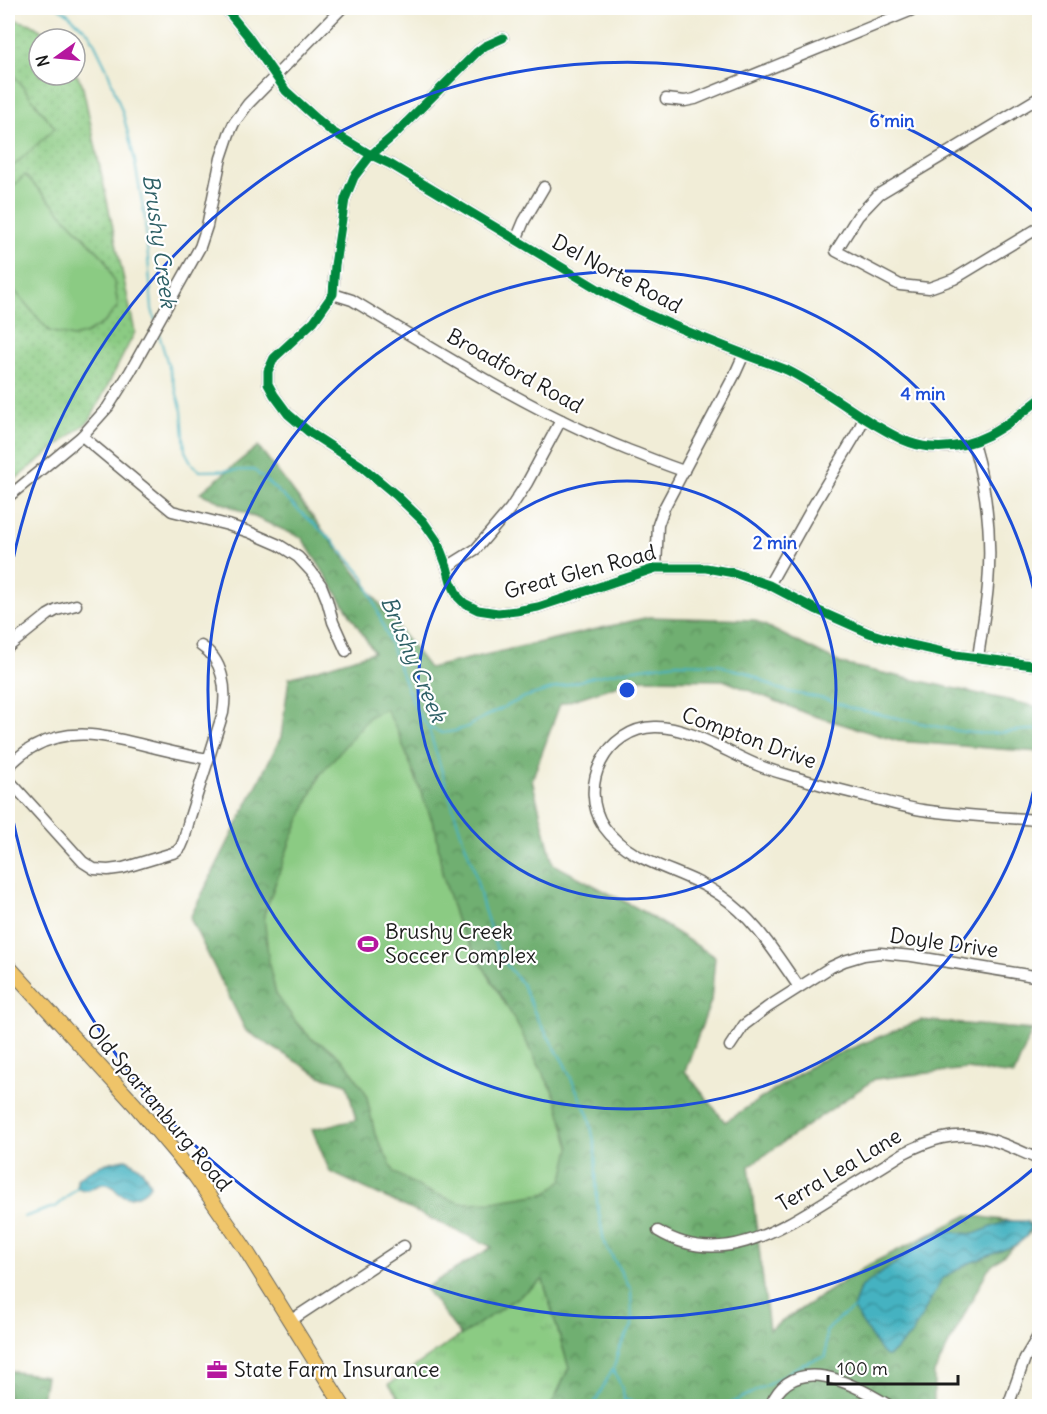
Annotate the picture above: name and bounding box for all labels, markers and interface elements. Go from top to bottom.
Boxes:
north arrow [27,27,87,87]
text: N [31,53,54,69]
text: 6 min [870,109,915,132]
water label: Brushy Creek [137,173,183,311]
street label: Del Norte Road [548,228,687,319]
street label: Broadford Road [442,322,588,419]
text: 4 min [901,382,946,405]
text: 2 min [753,531,798,554]
street label: Great Glen Road [501,538,659,605]
water label: Brushy Creek [375,592,454,728]
centre of rings [617,680,637,700]
street label: Compton Drive [678,701,820,774]
place label: Brushy Creek Soccer Complex [385,918,536,969]
street label: Doyle Drive [888,922,1000,963]
sports icon: Brushy Creek Soccer Complex [356,932,380,956]
street label: Old Spartanburg Road [81,1017,238,1197]
street label: Terra Lea Lane [772,1122,906,1217]
scale bar [828,1348,958,1386]
place label: State Farm Insurance [234,1356,440,1383]
text: 100 m [837,1357,888,1380]
office icon: State Farm Insurance [205,1358,229,1382]

